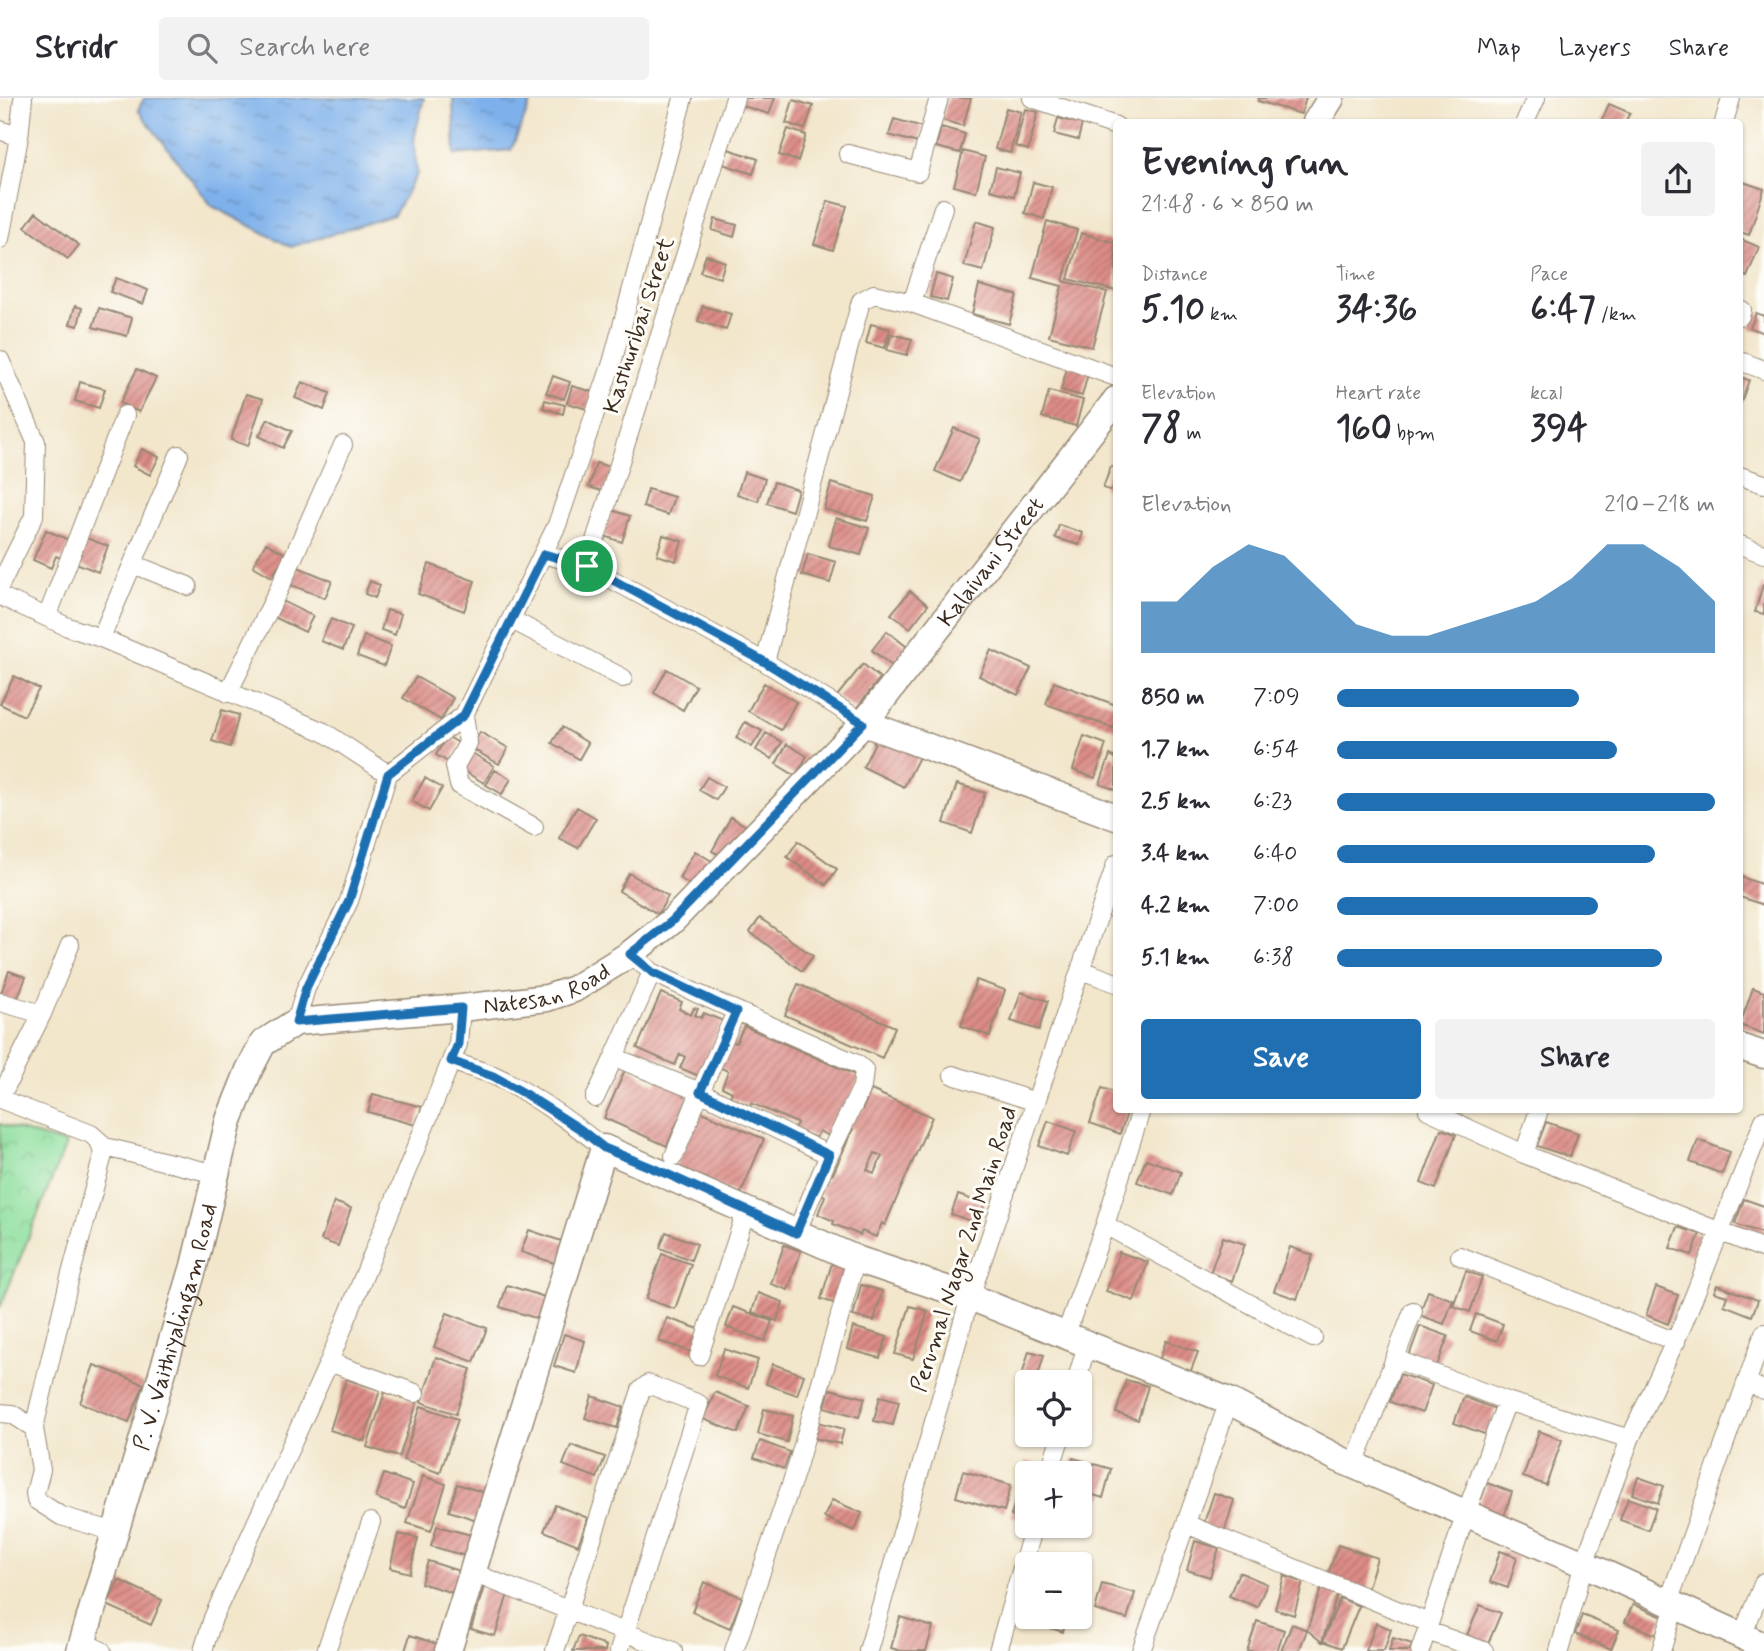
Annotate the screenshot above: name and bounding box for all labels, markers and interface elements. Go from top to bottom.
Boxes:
search box [159,17,649,80]
text: Stridr [35,26,117,70]
icon: search [183,29,221,67]
text: Search here [239,31,370,65]
text: Map [1477,33,1521,64]
text: Layers [1559,33,1631,64]
text: Share [1669,33,1729,64]
text: Evening run [1141,139,1348,188]
button: share [1641,142,1715,216]
text: 21:48 · 6 × 850 m [1141,190,1314,220]
street label: Kasthuribai Street [597,233,683,418]
text: Distance [1141,262,1208,287]
text: Time [1336,262,1375,287]
text: Pace [1530,262,1568,287]
text: 5.10 [1141,287,1205,333]
text: 34:36 [1336,287,1417,333]
text: 6:47 [1530,287,1596,333]
text: km [1205,302,1238,327]
text: /km [1596,302,1637,327]
text: Elevation [1141,381,1216,406]
text: Heart rate [1336,381,1421,406]
text: kcal [1530,381,1562,406]
text: 78 [1141,406,1181,452]
text: 160 [1336,406,1392,452]
text: 394 [1530,406,1588,452]
text: m [1181,421,1202,446]
text: bpm [1392,421,1435,446]
text: Elevation [1141,490,1232,520]
text: 210–218 m [1604,490,1715,520]
street label: Kalaivani Street [932,492,1052,634]
pin [557,536,617,596]
icon: arrive [568,547,606,585]
text: 850 m [1141,683,1205,713]
text: 7:09 [1253,683,1300,713]
text: 1.7 km [1141,735,1210,765]
text: 6:54 [1253,735,1299,765]
text: 2.5 km [1141,787,1211,817]
text: 6:23 [1253,787,1292,817]
text: 3.4 km [1141,839,1209,869]
text: 6:40 [1253,839,1297,869]
text: 4.2 km [1141,891,1210,921]
text: 7:00 [1253,891,1299,921]
text: 5.1 km [1141,943,1210,973]
text: 6:38 [1253,943,1294,973]
street label: Natesan Road [482,957,616,1022]
button: Save [1141,1019,1421,1099]
button: Share [1435,1019,1715,1099]
street label: Perumal Nagar 2nd Main Road [905,1103,1027,1397]
street label: P. V. Vaithiyalingam Road [127,1201,225,1454]
map controls [1015,1370,1092,1629]
button: locate [1015,1370,1092,1447]
button: + [1015,1461,1092,1538]
button: − [1015,1552,1092,1629]

